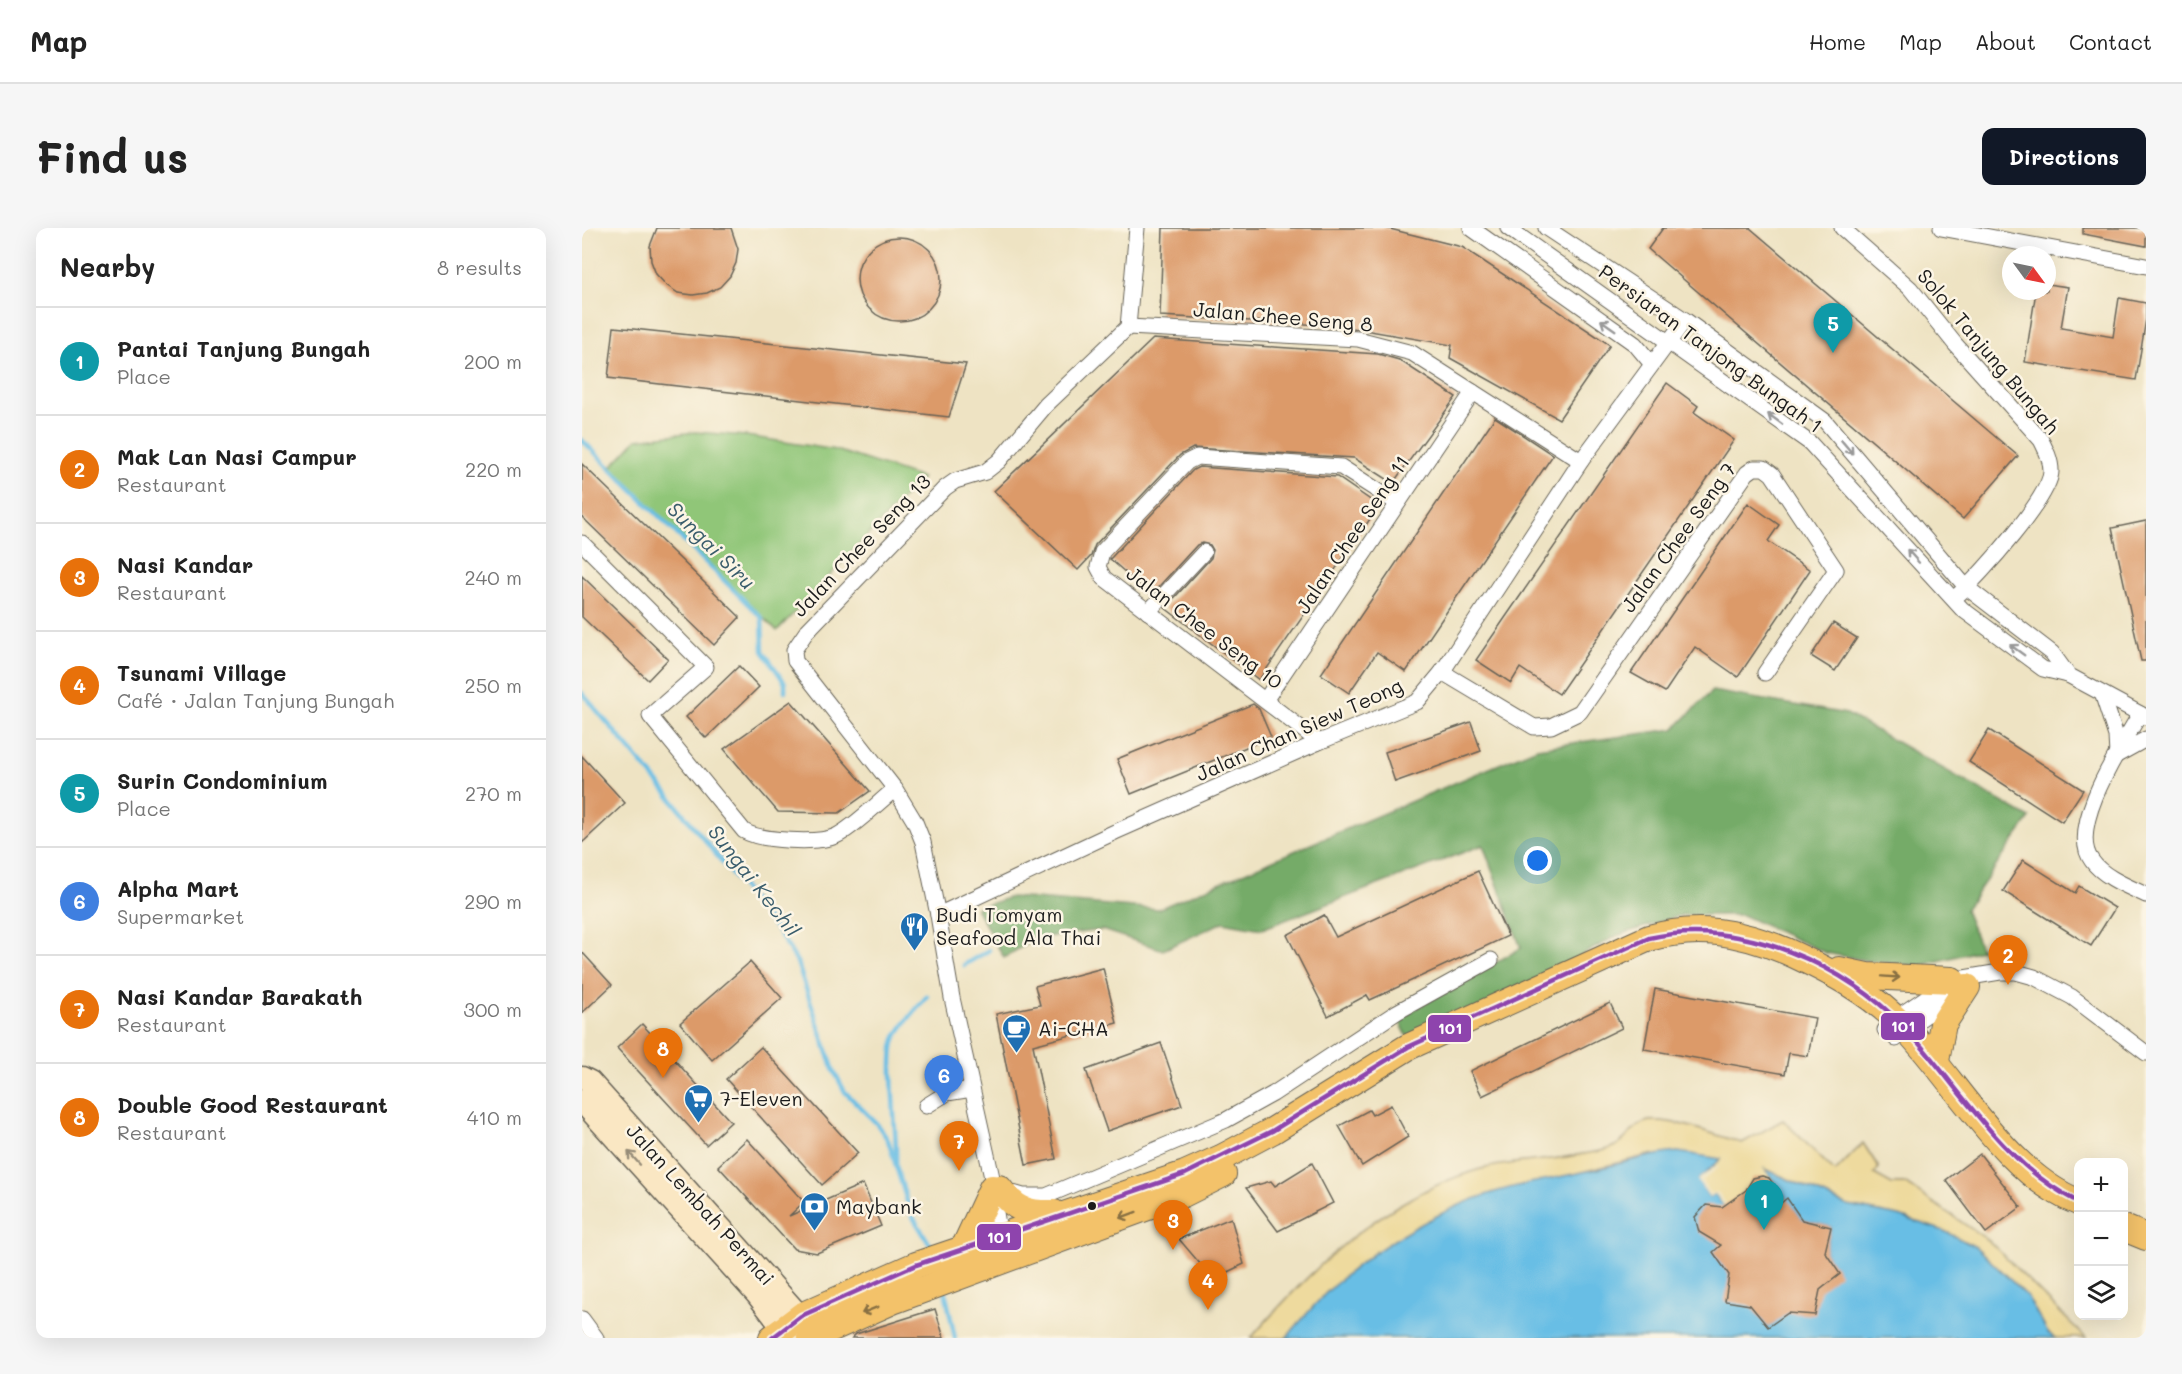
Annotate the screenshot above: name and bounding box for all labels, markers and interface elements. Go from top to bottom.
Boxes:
text: Map [30,23,87,59]
text: Home [1809,28,1866,55]
text: Map [1899,28,1942,55]
text: About [1975,28,2036,55]
text: Contact [2069,28,2152,55]
button: Directions [1982,128,2146,185]
text: Find us [36,129,188,184]
north arrow [2002,246,2056,300]
text: Nearby [60,250,155,284]
text: 8 results [437,254,522,280]
street label: Persiaran Tanjong Bungah 1 [1594,258,1828,438]
street label: Solok Tanjung Bungah [1912,263,2066,439]
street label: Jalan Chee Seng 8 [1192,295,1374,337]
pin: 5 [1814,304,1852,353]
one-way arrow [1601,319,1617,331]
text: Pantai Tanjung Bungah [117,334,370,363]
text: 1 [75,348,84,374]
text: 200 m [464,348,522,374]
text: Place [117,363,171,389]
one-way arrow [1768,412,1784,425]
one-way arrow [1840,439,1854,454]
text: Mak Lan Nasi Campur [117,442,357,471]
street label: Jalan Chee Seng 11 [1289,450,1415,618]
text: 2 [74,456,85,482]
text: 220 m [465,456,522,482]
street label: Jalan Chee Seng 7 [1615,457,1741,617]
street label: Jalan Chee Seng 13 [786,468,936,622]
text: Restaurant [117,471,227,497]
water label: Sungai Siru [662,495,762,595]
one-way arrow [1906,549,1920,564]
text: Nasi Kandar [117,550,253,579]
street label: Jalan Chee Seng 10 [1122,560,1288,694]
text: 3 [74,564,86,590]
text: 240 m [464,564,522,590]
text: Restaurant [117,579,227,605]
one-way arrow [2009,644,2025,656]
text: Tsunami Village [117,658,286,687]
text: 4 [73,672,86,698]
text: 250 m [465,672,522,698]
street label: Jalan Chan Siew Teong [1192,672,1406,786]
text: Café · Jalan Tanjung Bungah [117,687,394,713]
text: Surin Condominium [117,766,327,795]
text: 5 [74,780,85,806]
text: 270 m [465,780,522,806]
text: Place [117,795,171,821]
water label: Sungai Kechil [703,818,808,942]
your location [1523,846,1552,875]
text: Alpha Mart [117,874,239,903]
text: 6 [73,888,86,914]
text: 290 m [464,888,522,914]
place label: Budi Tomyam Seafood Ala Thai [936,901,1101,950]
text: Supermarket [117,903,244,929]
restaurant icon: Budi Tomyam Seafood Ala Thai [899,910,931,952]
pin: 2 [1988,936,2028,985]
one-way arrow [1880,972,1900,983]
text: Nasi Kandar Barakath [117,982,362,1011]
text: 7 [74,996,85,1022]
text: 300 m [463,996,522,1022]
text: Restaurant [117,1011,227,1037]
cafe icon: Ai-CHA [1001,1012,1033,1054]
line badge: 101 [1880,1012,1926,1041]
line badge: 101 [1427,1014,1472,1043]
place label: Ai-CHA [1038,1015,1109,1041]
text: 101 [1891,1015,1915,1036]
text: 101 [1438,1017,1462,1038]
pin: 8 [644,1028,682,1078]
pin: 6 [924,1056,964,1105]
supermarket icon: 7-Eleven [683,1082,715,1124]
place label: 7-Eleven [720,1085,802,1111]
text: Double Good Restaurant [117,1090,388,1119]
text: 8 [73,1104,86,1130]
text: 410 m [467,1104,522,1130]
street label: Jalan Lembah Permai [621,1118,781,1290]
text: Restaurant [117,1119,227,1145]
pin: 7 [940,1122,979,1171]
one-way arrow [627,1150,641,1165]
map controls [2074,1158,2128,1320]
button: + [2074,1158,2128,1212]
pin: 1 [1744,1180,1784,1230]
bank icon: Maybank [799,1190,831,1232]
place label: Maybank [836,1193,922,1219]
unlabelled marker [1086,1200,1098,1212]
pin: 3 [1154,1200,1192,1250]
one-way arrow [1119,1210,1138,1221]
button: − [2074,1212,2128,1266]
line badge: 101 [976,1223,1022,1251]
text: 101 [987,1226,1011,1247]
pin: 4 [1188,1260,1228,1310]
button: layers [2074,1266,2128,1320]
one-way arrow [861,1305,880,1316]

